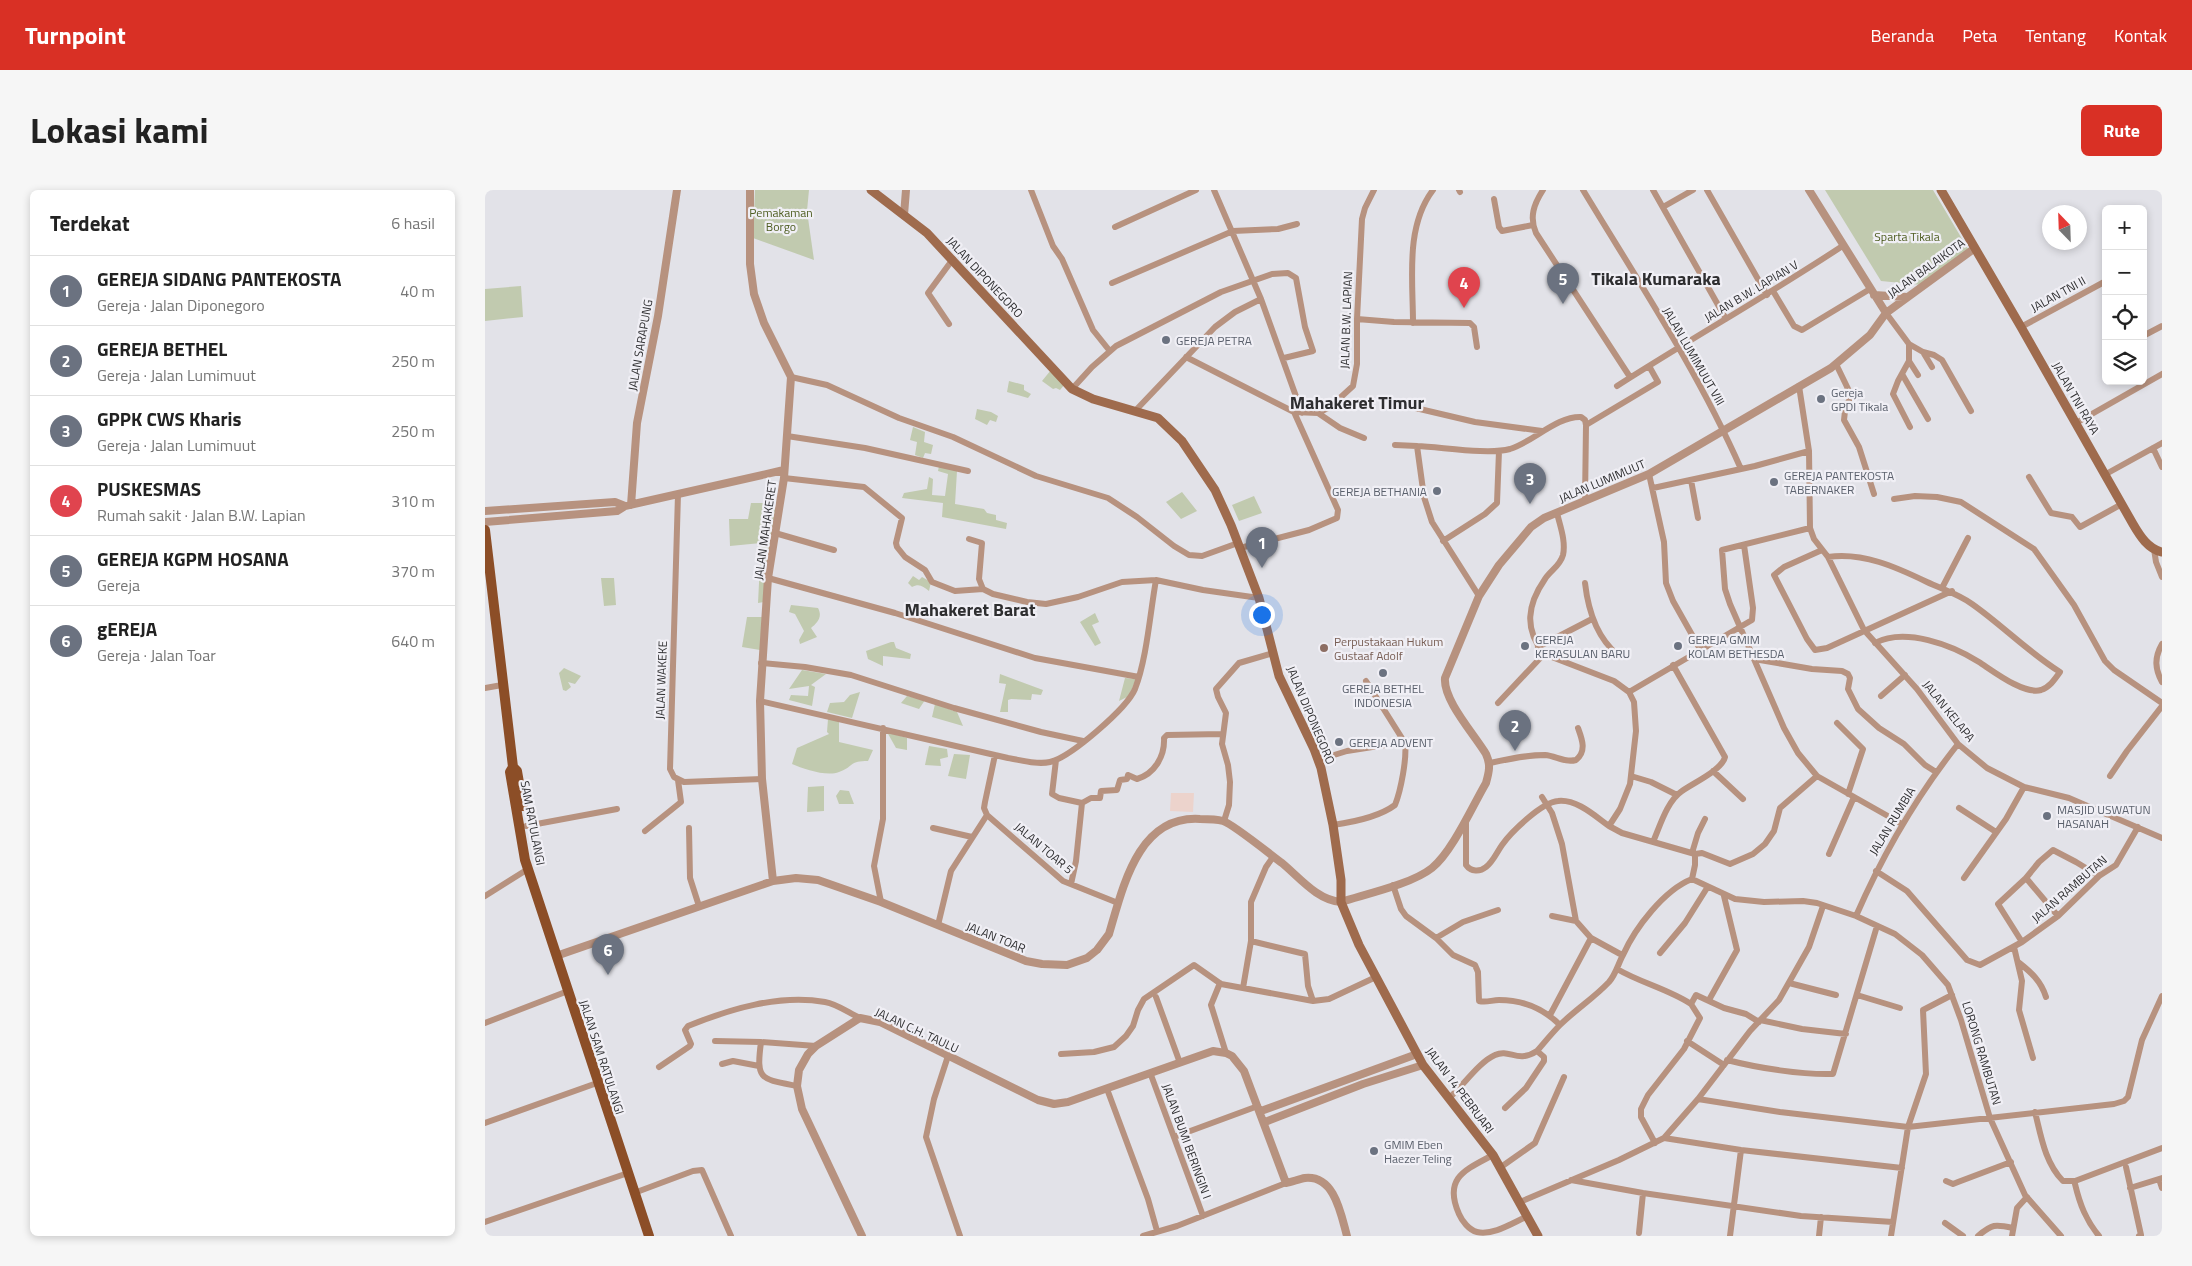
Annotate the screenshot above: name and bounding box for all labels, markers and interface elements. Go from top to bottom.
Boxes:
text: Turnpoint [25,17,126,53]
text: Beranda [1871,22,1934,49]
text: Peta [1962,22,1997,49]
text: Tentang [2025,22,2086,49]
text: Kontak [2114,22,2167,49]
text: Lokasi kami [30,103,209,157]
button: Rute [2081,105,2162,156]
park label: Pemakaman Borgo [749,203,813,236]
north arrow [2042,205,2087,250]
map controls [2102,205,2147,385]
button: + [2102,205,2147,250]
text: Terdekat [50,207,130,239]
text: 6 hasil [391,211,435,235]
park label: Sparta Tikala [1874,227,1940,246]
street label: JALAN DIPONEGORO [942,232,1028,322]
street label: JALAN BALAIKOTA [1883,233,1969,303]
button: − [2102,250,2147,295]
street label: JALAN B.W. LAPIAN V [1700,255,1802,327]
pin: 5 [1547,263,1579,304]
text: GEREJA SIDANG PANTEKOSTA [97,264,341,293]
district label: Tikala Kumaraka [1591,265,1721,292]
pin: 4 [1448,267,1480,308]
street label: JALAN B.W. LAPIAN [1335,271,1357,369]
street label: JALAN TNI II [2027,271,2089,317]
text: 1 [62,279,70,303]
text: 40 m [400,279,435,303]
text: Gereja · Jalan Diponegoro [97,293,265,317]
button: locate [2102,295,2147,340]
street label: JALAN SARAPUNG [623,298,657,392]
street label: JALAN LUMIMUUT VIII [1658,303,1730,409]
place label: GEREJA PETRA [1176,331,1252,350]
text: GEREJA BETHEL [97,334,227,363]
marker: GEREJA PETRA [1160,334,1172,346]
button: layers [2102,340,2147,385]
text: 2 [62,349,70,373]
text: 250 m [391,349,435,373]
street label: JALAN TNI RAYA [2047,358,2105,438]
text: Gereja · Jalan Lumimuut [97,363,256,387]
place label: Gereja GPDI Tikala [1831,383,1888,416]
district label: Mahakeret Timur [1290,389,1424,416]
marker: Gereja GPDI Tikala [1815,393,1827,405]
text: GPPK CWS Kharis [97,404,241,433]
text: 3 [62,419,70,443]
text: 250 m [391,419,435,443]
text: Gereja · Jalan Lumimuut [97,433,256,457]
street label: JALAN LUMIMUUT [1556,454,1649,508]
pin: 3 [1514,463,1546,504]
place label: GEREJA PANTEKOSTA TABERNAKER [1784,466,1894,499]
text: PUSKESMAS [97,474,201,503]
marker: GEREJA PANTEKOSTA TABERNAKER [1768,476,1780,488]
street label: JALAN MAHAKERET [749,478,782,581]
place label: GEREJA BETHANIA [1332,482,1427,501]
marker: GEREJA BETHANIA [1431,485,1443,497]
text: 4 [62,489,70,513]
text: 310 m [391,489,435,513]
text: Rumah sakit · Jalan B.W. Lapian [97,503,306,527]
pin: 1 [1246,527,1278,568]
text: GEREJA KGPM HOSANA [97,544,289,573]
text: 5 [62,559,70,583]
text: 370 m [391,559,435,583]
text: Gereja [97,573,140,597]
district label: Mahakeret Barat [904,596,1036,623]
your location [1249,602,1275,628]
text: gEREJA [97,614,157,643]
text: 6 [62,629,70,653]
text: 640 m [391,629,435,653]
place label: GEREJA KERASULAN BARU [1535,630,1630,663]
place label: GEREJA GMIM KOLAM BETHESDA [1688,630,1784,663]
place label: Perpustakaan Hukum Gustaaf Adolf [1334,632,1443,665]
street label: JALAN WAKEKE [650,640,672,720]
marker: GEREJA KERASULAN BARU [1519,640,1531,652]
marker: GEREJA GMIM KOLAM BETHESDA [1672,640,1684,652]
marker: Perpustakaan Hukum Gustaaf Adolf [1318,642,1330,654]
text: Gereja · Jalan Toar [97,643,216,667]
street label: JALAN DIPONEGORO [1282,663,1340,767]
marker: GEREJA BETHEL INDONESIA [1377,667,1389,679]
street label: JALAN KELAPA [1918,676,1980,746]
place label: GEREJA BETHEL INDONESIA [1342,679,1424,712]
pin: 2 [1499,710,1531,751]
place label: GEREJA ADVENT [1349,733,1434,752]
marker: GEREJA ADVENT [1333,736,1345,748]
street label: SAM RATULANGI [516,779,550,867]
street label: JALAN RUMBIA [1864,783,1920,859]
place label: MASJID USWATUN HASANAH [2057,800,2151,833]
marker: MASJID USWATUN HASANAH [2041,810,2053,822]
street label: JALAN TOAR 5 [1010,818,1078,879]
street label: JALAN RAMBUTAN [2027,851,2111,927]
street label: JALAN TOAR [963,916,1029,958]
pin: 6 [592,934,624,975]
street label: JALAN SAM RATULANGI [574,997,630,1117]
street label: LORONG RAMBUTAN [1957,999,2007,1107]
street label: JALAN C.H. TAULU [872,1002,962,1058]
street label: JALAN 14 PEBRUARI [1421,1043,1499,1137]
street label: JALAN BUMI BERINGIN I [1157,1081,1217,1201]
place label: GMIM Eben Haezer Teling [1384,1135,1452,1168]
marker: GMIM Eben Haezer Teling [1368,1145,1380,1157]

